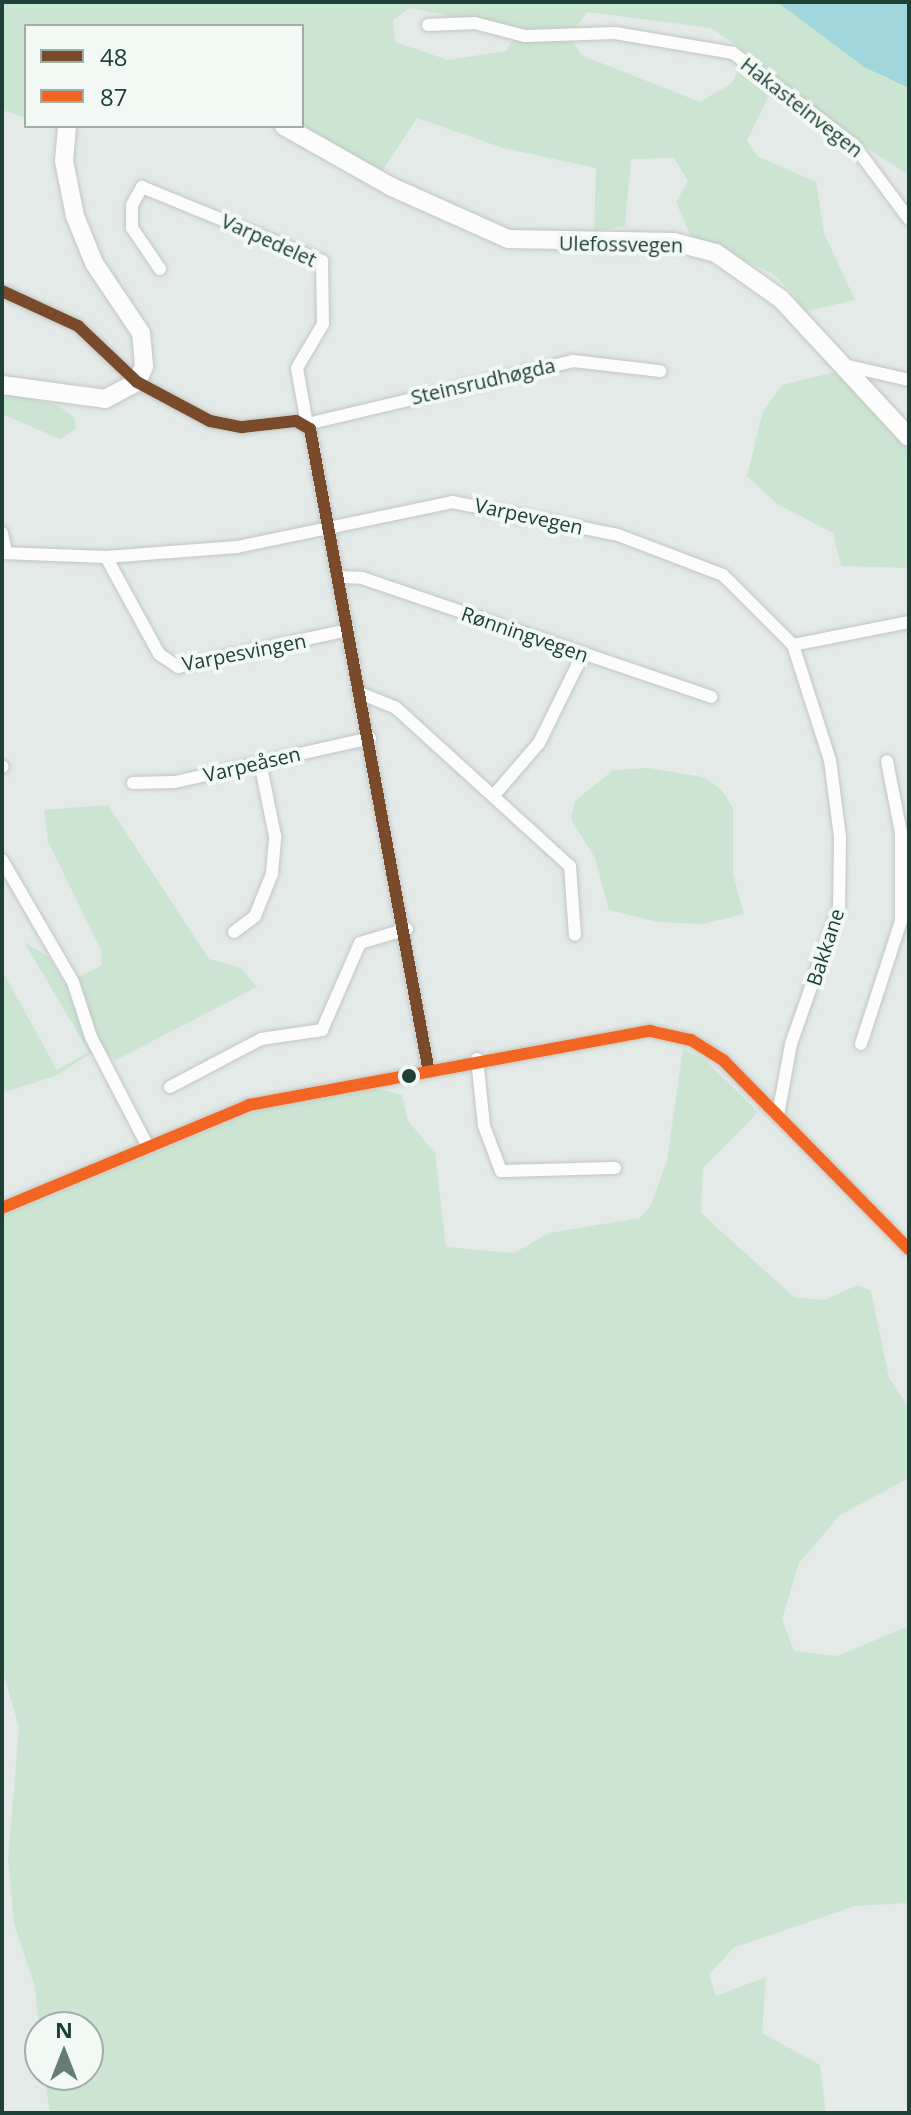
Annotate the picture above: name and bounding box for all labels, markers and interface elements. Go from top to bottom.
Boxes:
legend [24,24,304,128]
text: 48 [100,40,127,73]
street label: Hakasteinvegen [736,52,868,162]
text: 87 [100,80,127,113]
street label: Varpedelet [218,208,320,272]
street label: Ulefossvegen [559,231,683,257]
street label: Steinsrudhøgda [409,353,557,409]
street label: Varpevegen [473,493,585,539]
street label: Rønningvegen [458,601,592,667]
street label: Varpesvingen [180,628,308,676]
street label: Varpeåsen [201,741,303,787]
street label: Bakkane [801,905,849,989]
unlabelled marker [401,1068,417,1084]
north arrow [24,2011,104,2091]
text: N [55,2014,73,2044]

